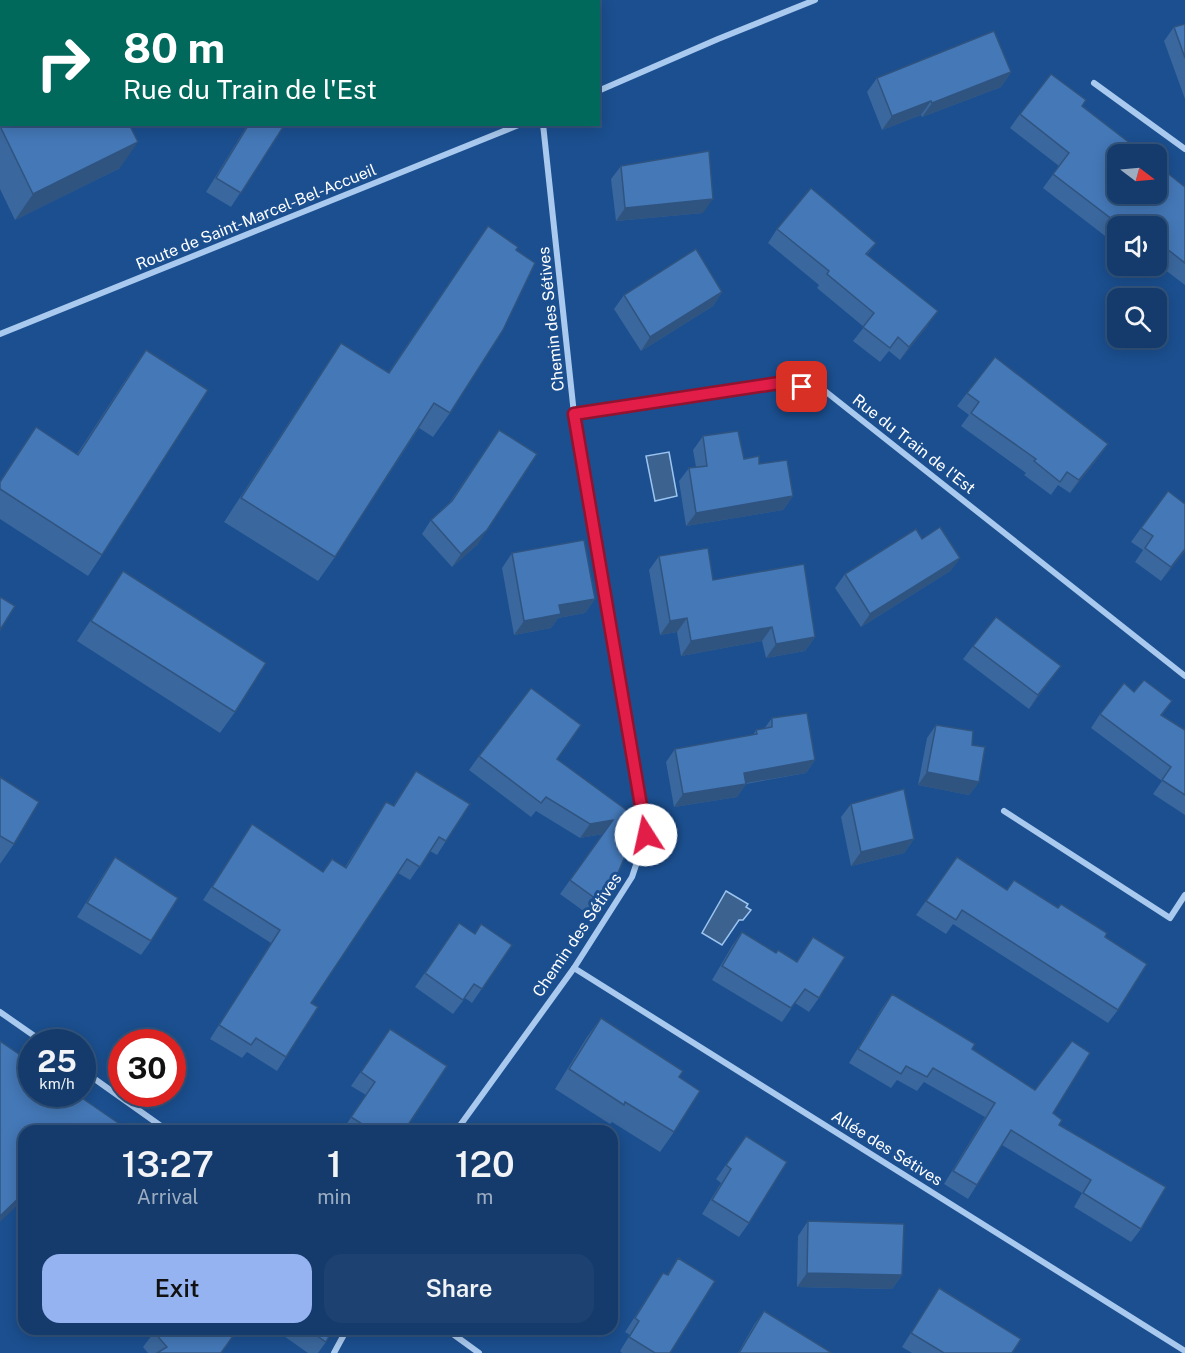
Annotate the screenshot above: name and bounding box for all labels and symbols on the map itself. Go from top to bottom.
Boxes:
north arrow [1107,144,1167,204]
street label: Route de Saint-Marcel-Bel-Accueil [133,160,379,274]
street label: Chemin des Sétives [534,246,568,392]
pin [776,361,827,412]
street label: Rue du Train de l'Est [849,390,979,498]
position arrow [614,803,678,867]
street label: Chemin des Sétives [529,869,625,1001]
speed limit sign: 30 [108,1029,186,1107]
street label: Allée des Sétives [828,1106,946,1190]

